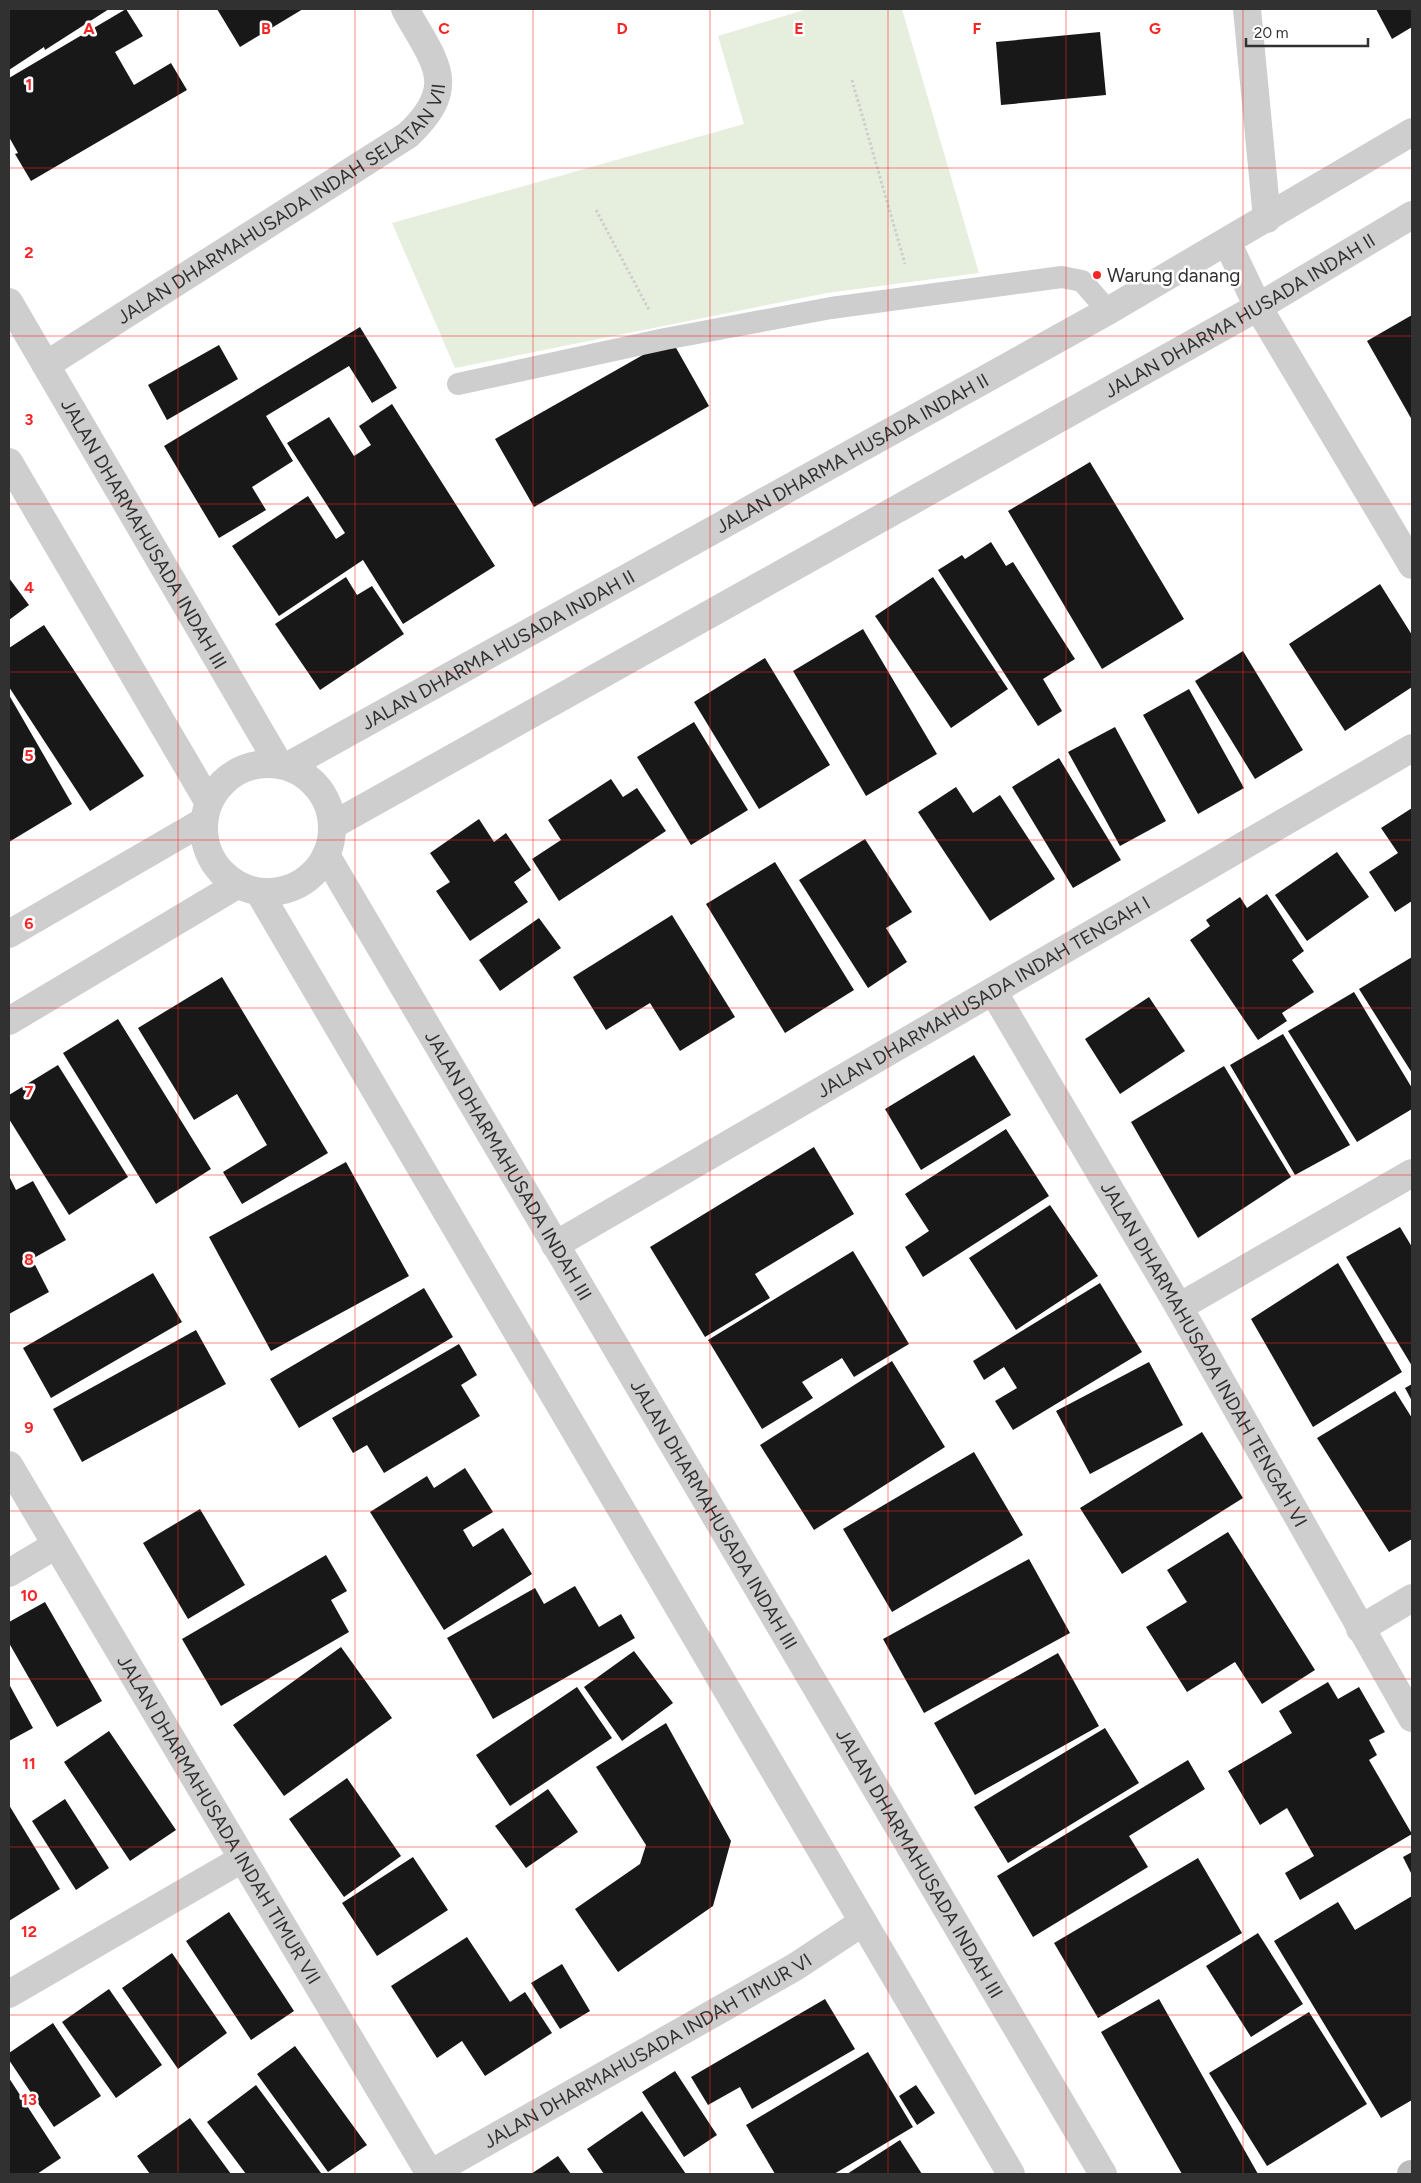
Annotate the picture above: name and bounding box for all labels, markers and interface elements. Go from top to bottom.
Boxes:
scale bar [1246,15,1368,47]
text: A [83,19,95,38]
text: B [261,19,271,38]
text: C [438,19,450,38]
text: D [616,19,628,38]
text: E [794,19,804,38]
text: F [973,19,982,38]
text: G [1149,19,1161,38]
text: 20 m [1254,24,1288,42]
text: 1 [26,75,32,94]
street label: JALAN DHARMAHUSADA INDAH SELATAN VII [112,83,450,329]
street label: JALAN DHARMA HUSADA INDAH II [1100,228,1379,402]
text: 2 [24,243,34,262]
place label: Warung danang [1107,264,1241,287]
marker: Warung danang [1091,269,1103,281]
street label: JALAN DHARMA HUSADA INDAH II [711,368,993,538]
street label: JALAN DHARMAHUSADA INDAH III [56,394,232,673]
text: 3 [25,410,34,429]
street label: JALAN DHARMA HUSADA INDAH II [357,565,638,734]
text: 4 [24,578,34,597]
text: 5 [24,746,34,765]
street label: JALAN DHARMAHUSADA INDAH TENGAH I [812,891,1154,1102]
text: 6 [24,914,34,933]
street label: JALAN DHARMAHUSADA INDAH III [420,1026,597,1304]
text: 7 [25,1082,34,1101]
street label: JALAN DHARMAHUSADA INDAH TENGAH VI [1096,1177,1313,1531]
text: 8 [24,1250,34,1269]
street label: JALAN DHARMAHUSADA INDAH III [626,1375,803,1653]
text: 9 [24,1418,34,1437]
text: 10 [20,1586,38,1605]
street label: JALAN DHARMAHUSADA INDAH TIMUR VII [113,1650,326,1988]
street label: JALAN DHARMAHUSADA INDAH III [831,1724,1008,2002]
text: 11 [22,1754,36,1773]
text: 12 [21,1922,37,1941]
street label: JALAN DHARMAHUSADA INDAH TIMUR VI [479,1948,816,2153]
text: 13 [21,2090,37,2109]

